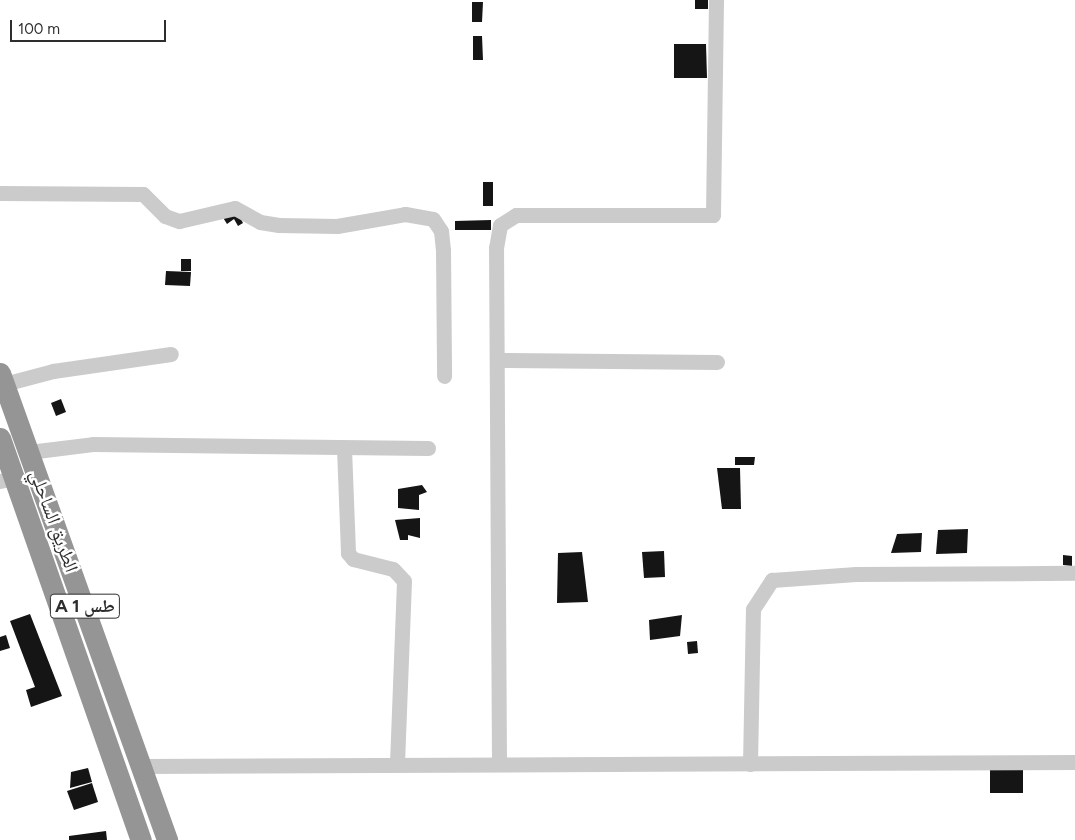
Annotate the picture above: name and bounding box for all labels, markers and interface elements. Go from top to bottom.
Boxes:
scale bar [12,10,169,42]
text: 100 m [18,20,60,38]
street label: الطريق الساحلي [25,467,83,575]
road number: A 1 طس [49,590,121,622]

